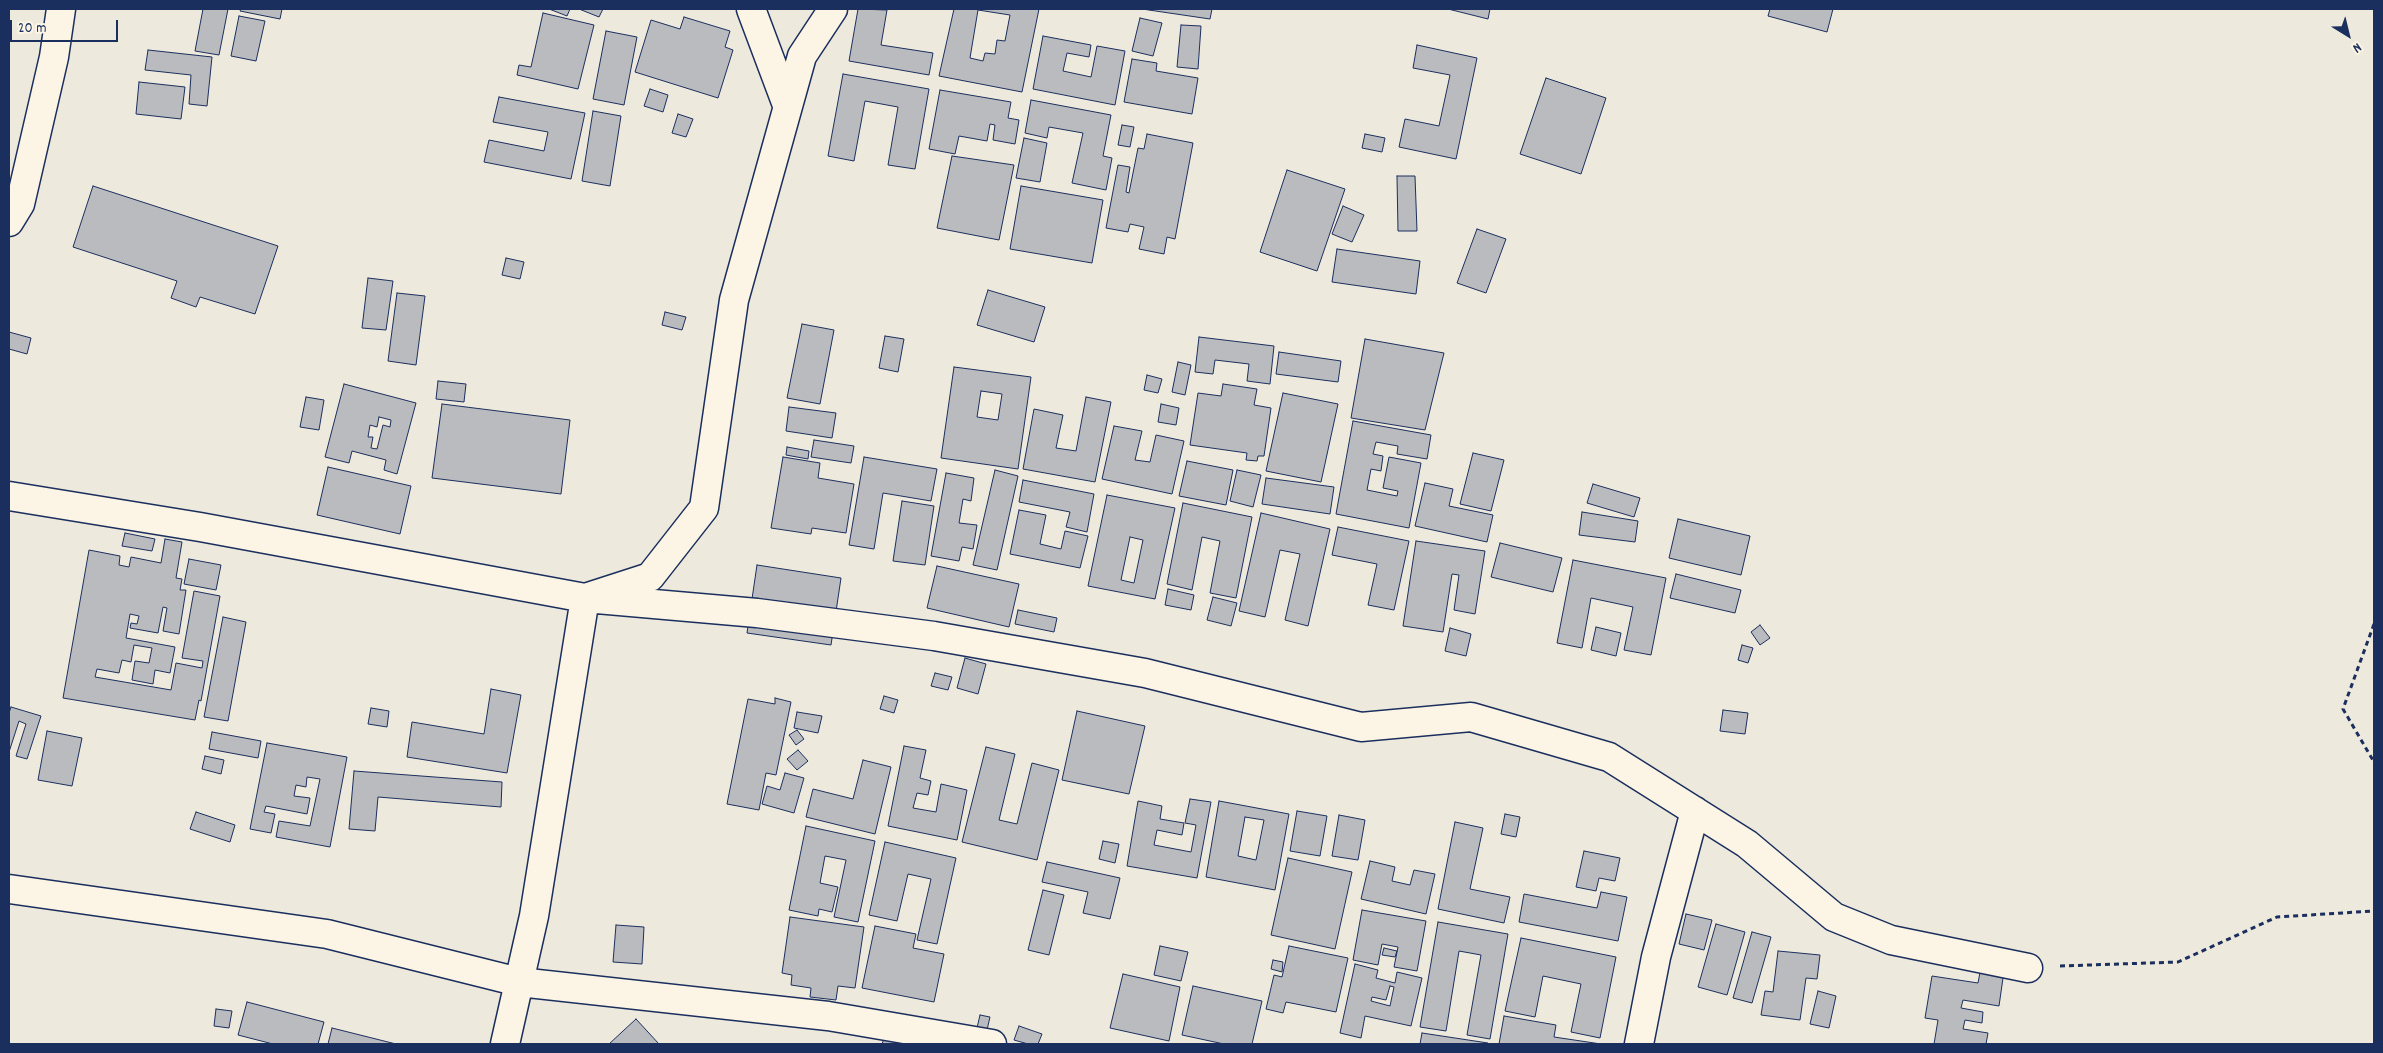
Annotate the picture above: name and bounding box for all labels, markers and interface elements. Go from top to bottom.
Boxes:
scale bar [12,10,120,42]
north arrow [2323,10,2373,60]
text: 20 m [18,18,46,40]
text: N [2348,37,2366,57]

